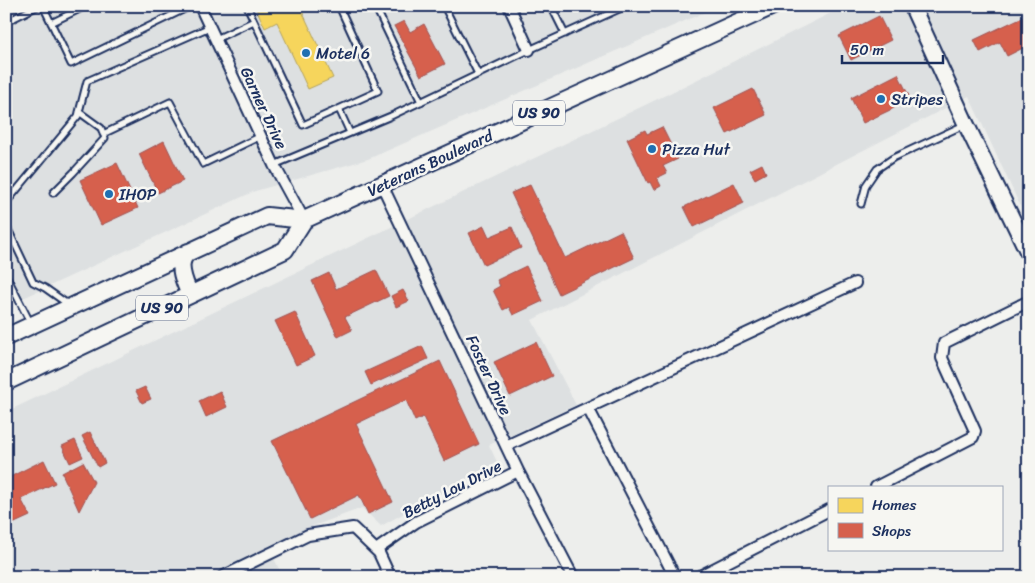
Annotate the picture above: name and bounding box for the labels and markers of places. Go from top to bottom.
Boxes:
place label: Motel 6 [316,39,370,68]
marker: Motel 6 [300,47,312,59]
place label: Stripes [891,85,944,114]
marker: Stripes [875,93,887,105]
place label: Pizza Hut [662,135,730,164]
marker: Pizza Hut [646,143,658,155]
place label: IHOP [118,180,157,209]
marker: IHOP [103,188,115,200]

